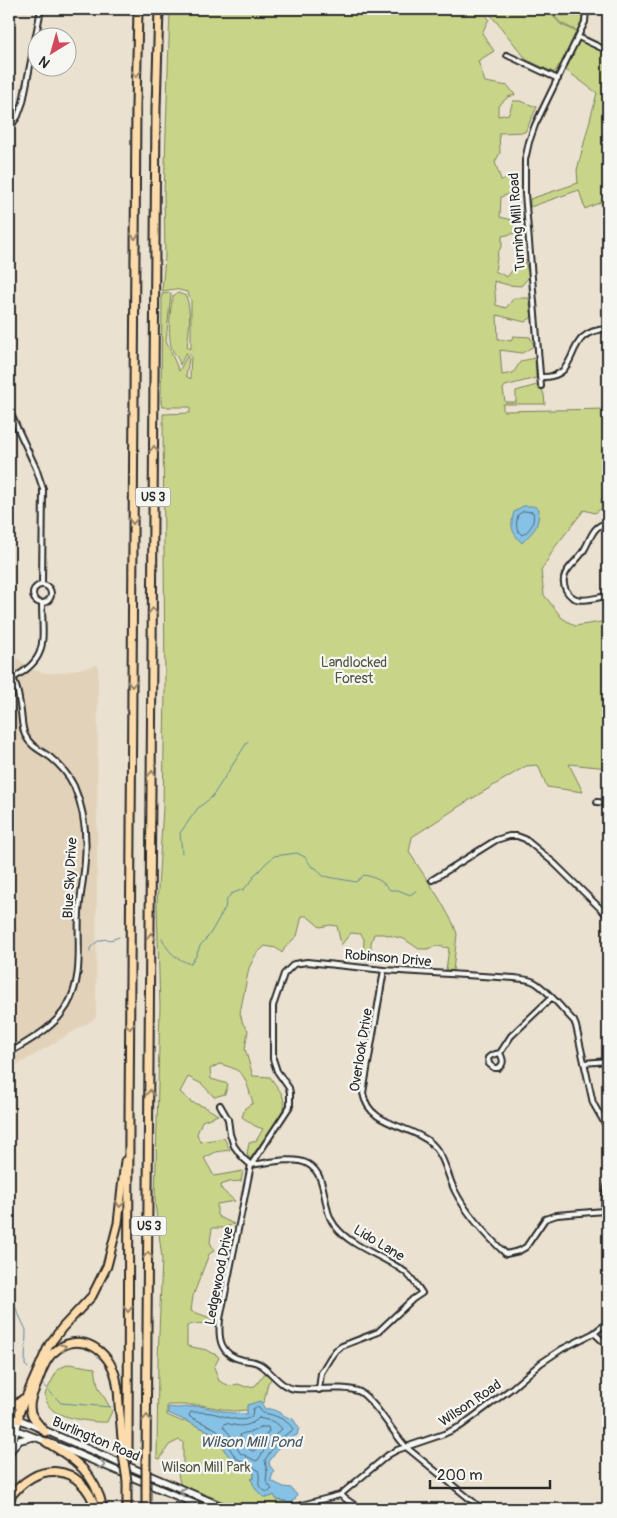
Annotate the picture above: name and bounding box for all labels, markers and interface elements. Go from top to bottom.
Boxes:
north arrow [28,28,78,78]
text: N [36,52,53,72]
one-way arrow [131,70,141,78]
street label: Turning Mill Road [505,172,529,272]
one-way arrow [130,233,140,241]
one-way arrow [149,444,159,452]
road number: US 3 [136,488,170,507]
one-way arrow [128,518,138,526]
one-way arrow [148,607,158,614]
park label: Landlocked Forest [321,654,387,687]
one-way arrow [127,680,137,688]
one-way arrow [147,769,157,777]
street label: Blue Sky Drive [59,837,81,919]
one-way arrow [146,932,156,940]
street label: Robinson Drive [344,946,432,970]
street label: Overlook Drive [346,1007,376,1093]
one-way arrow [125,1023,135,1031]
one-way arrow [145,1089,155,1096]
one-way arrow [115,1200,126,1208]
road number: US 3 [132,1216,166,1236]
street label: Lido Lane [350,1221,408,1265]
street label: Ledgewood Drive [201,1225,237,1327]
one-way arrow [143,1251,153,1259]
one-way arrow [123,1306,134,1314]
one-way arrow [58,1344,67,1354]
street label: Wilson Road [436,1376,504,1430]
street label: Burlington Road [50,1413,143,1465]
one-way arrow [141,1414,152,1422]
water label: Wilson Mill Pond [200,1433,303,1452]
one-way arrow [97,1458,106,1469]
scale bar [430,1458,550,1490]
park label: Wilson Mill Park [161,1459,251,1476]
text: 200 m [437,1466,482,1485]
one-way arrow [179,1486,188,1497]

